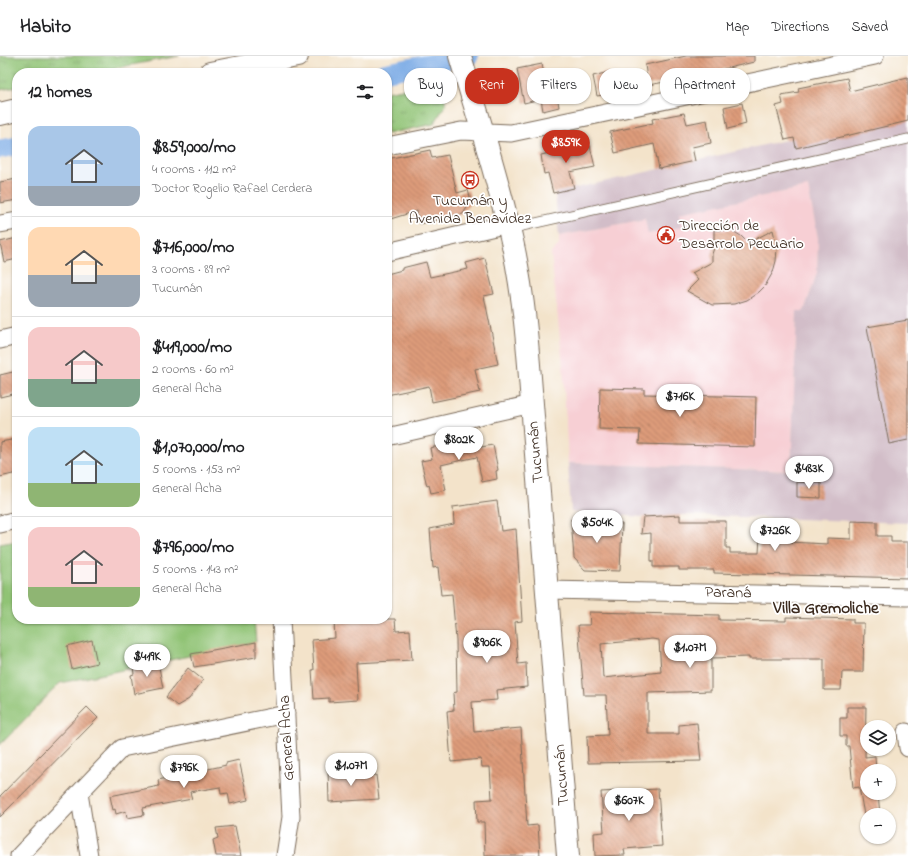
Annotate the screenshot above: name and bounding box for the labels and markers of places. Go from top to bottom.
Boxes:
pin: $859K [538,130,594,164]
bus stop icon: Tucumán y Avenida Benavídez [460,170,480,190]
place label: Tucumán y Avenida Benavídez [409,189,532,231]
place label: Dirección de Desarrolo Pecuario [678,214,804,256]
public building icon: Dirección de Desarrolo Pecuario [656,225,676,245]
pin: $716K [652,384,708,418]
pin: $802K [431,427,487,461]
pin: $483K [781,456,837,490]
pin: $504K [569,510,625,544]
pin: $726K [747,518,803,552]
pin: $906K [459,630,515,664]
pin: $1.07M [657,635,723,669]
pin: $419K [119,644,175,678]
pin: $1.07M [318,753,384,787]
pin: $796K [156,755,212,789]
pin: $607K [601,788,657,822]

